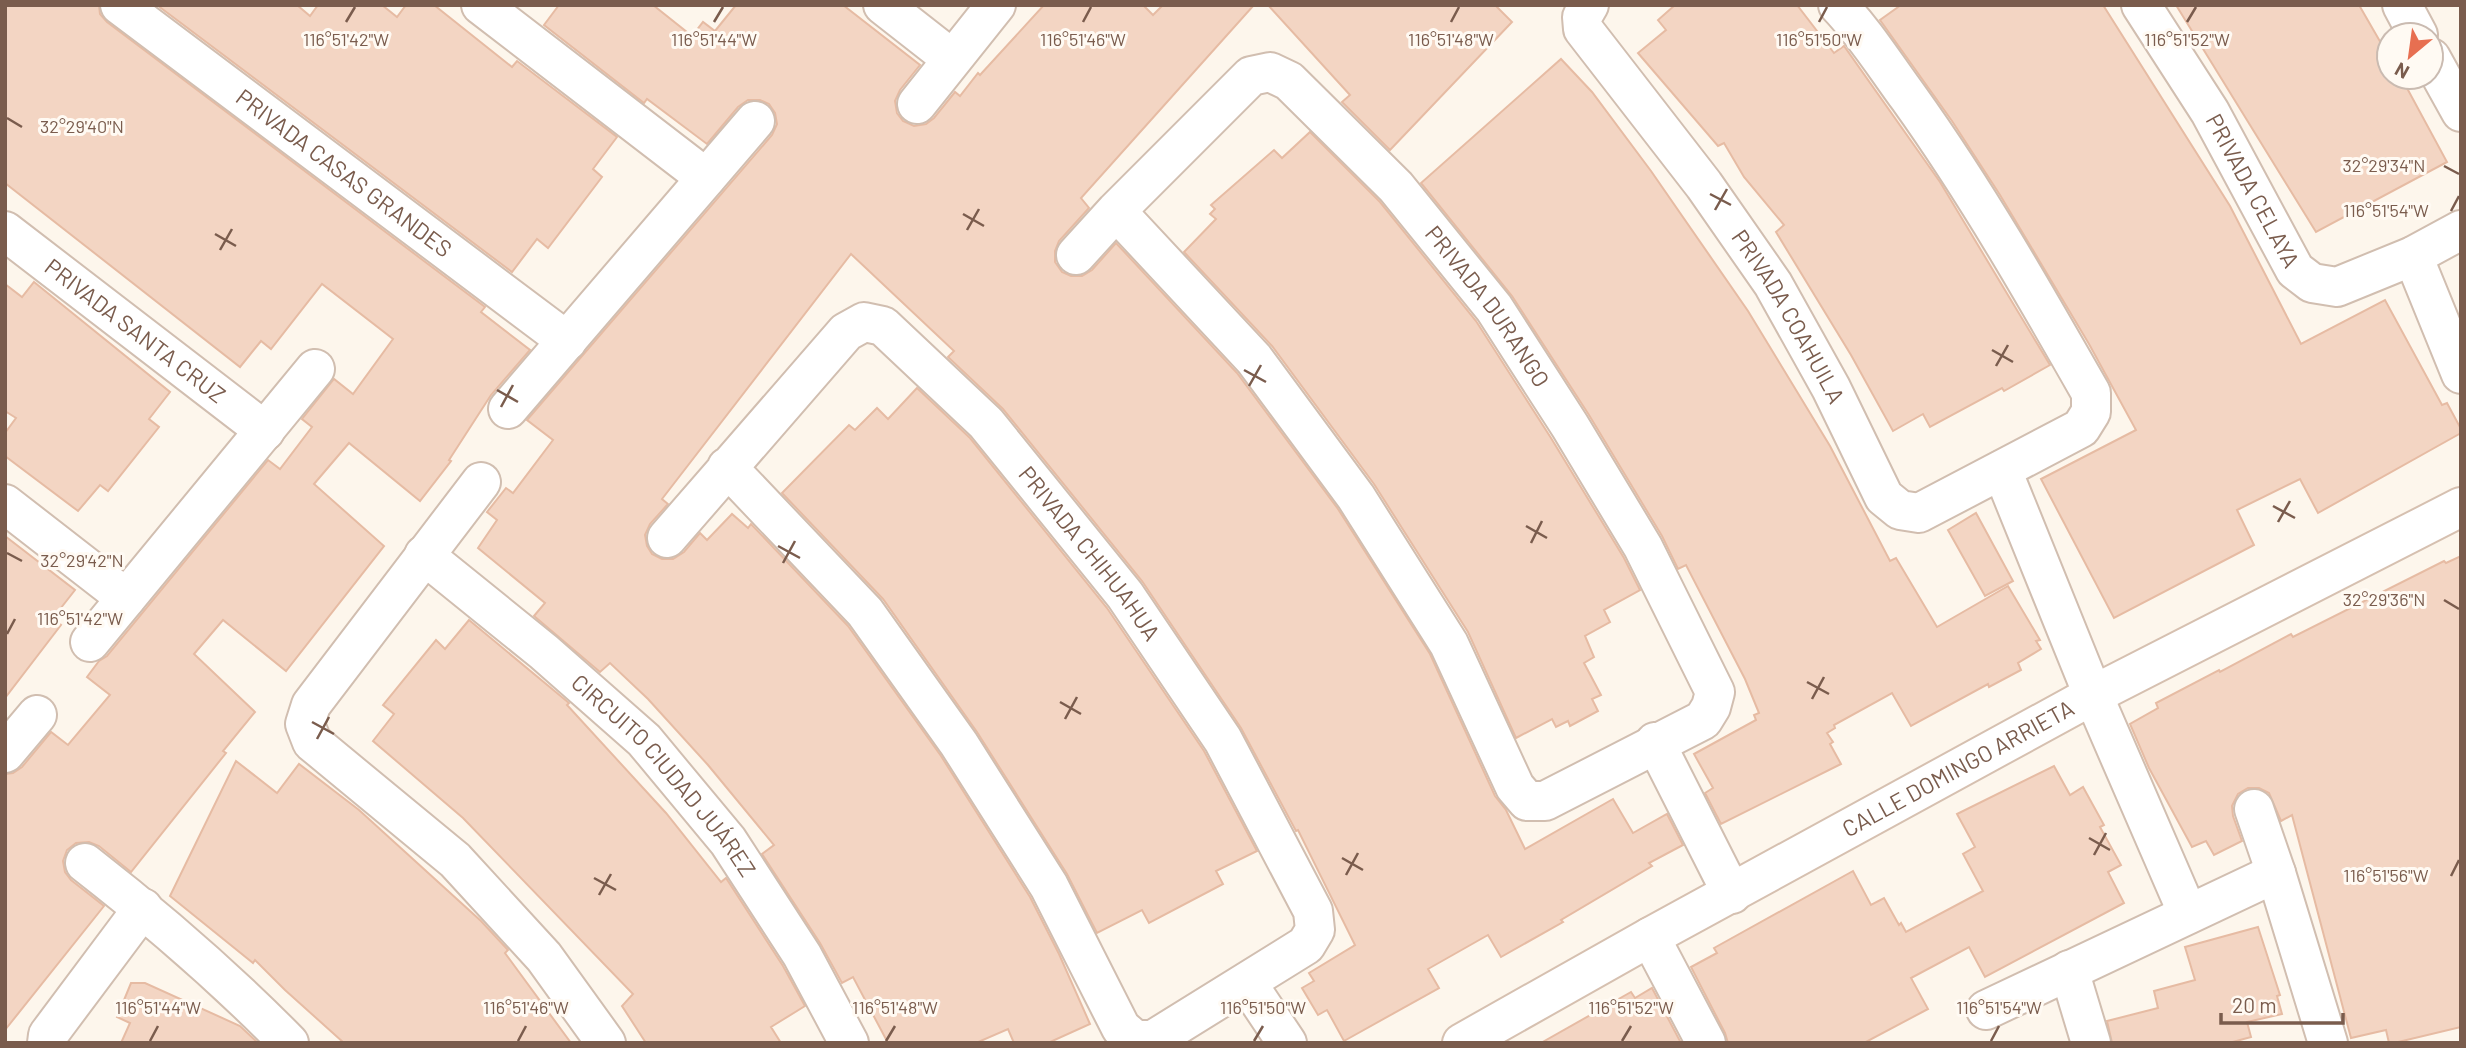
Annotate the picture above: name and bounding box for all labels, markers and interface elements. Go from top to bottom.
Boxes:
north arrow [2375,21,2445,91]
text: 116°51'42"W [303,28,389,50]
text: 116°51'44"W [671,28,757,50]
text: 116°51'46"W [1040,28,1126,50]
text: 116°51'48"W [1408,28,1494,50]
text: 116°51'50"W [1776,28,1862,50]
text: 116°51'52"W [2144,28,2230,50]
text: N [2390,58,2413,84]
street label: PRIVADA CASAS GRANDES [231,82,458,263]
street label: PRIVADA CELAYA [2201,109,2306,272]
text: 32°29'40"N [40,115,124,137]
text: 32°29'34"N [2343,154,2426,176]
text: 116°51'54"W [2343,199,2429,221]
street label: PRIVADA DURANGO [1420,219,1556,392]
street label: PRIVADA COAHUILA [1726,224,1851,408]
street label: PRIVADA SANTA CRUZ [40,252,231,408]
street label: PRIVADA CHIHUAHUA [1013,460,1167,646]
text: 32°29'42"N [40,549,124,571]
text: 32°29'36"N [2343,588,2425,610]
text: 116°51'42"W [37,607,123,629]
street label: CIRCUITO CIUDAD JUÁREZ [566,668,762,882]
street label: CALLE DOMINGO ARRIETA [1837,693,2078,842]
text: 116°51'56"W [2343,864,2429,886]
scale bar [2221,982,2344,1026]
text: 20 m [2232,992,2277,1017]
text: 116°51'44"W [115,996,201,1018]
text: 116°51'46"W [483,996,569,1018]
text: 116°51'48"W [852,996,938,1018]
text: 116°51'50"W [1220,996,1306,1018]
text: 116°51'52"W [1588,996,1674,1018]
text: 116°51'54"W [1956,996,2042,1018]

